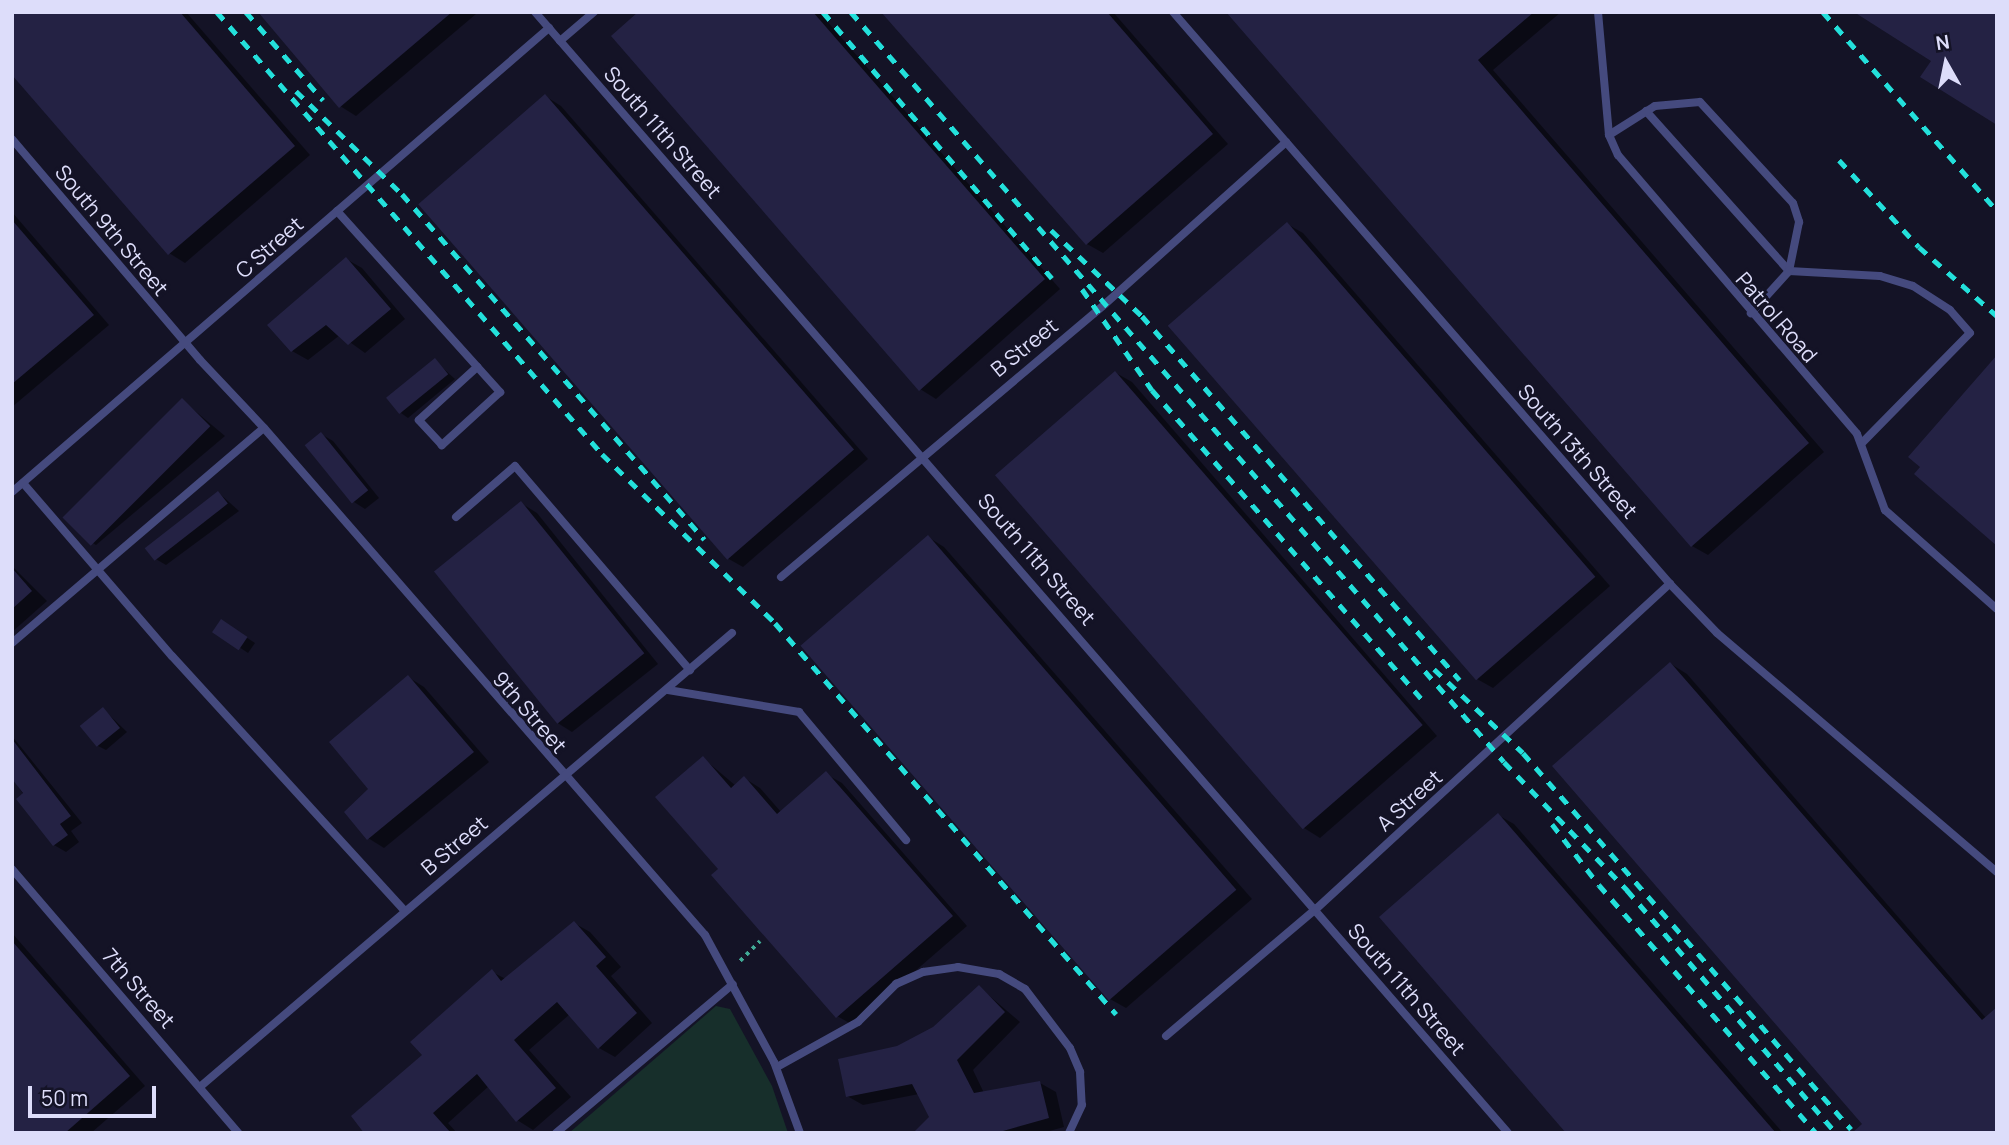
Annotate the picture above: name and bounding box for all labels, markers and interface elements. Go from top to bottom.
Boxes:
north arrow [1911,28,1981,98]
text: N [1934,28,1951,56]
street label: South 11th Street [599,61,727,203]
street label: South 9th Street [50,160,174,300]
street label: C Street [230,211,308,283]
street label: Patrol Road [1731,267,1823,367]
street label: B Street [985,312,1063,382]
street label: South 13th Street [1513,379,1643,523]
street label: South 11th Street [973,488,1101,630]
street label: 9th Street [488,666,572,758]
street label: A Street [1371,764,1447,836]
street label: B Street [416,810,492,880]
street label: South 11th Street [1343,918,1471,1060]
street label: 7th Street [98,943,180,1033]
scale bar [32,1072,159,1116]
text: 50 m [41,1084,88,1112]

